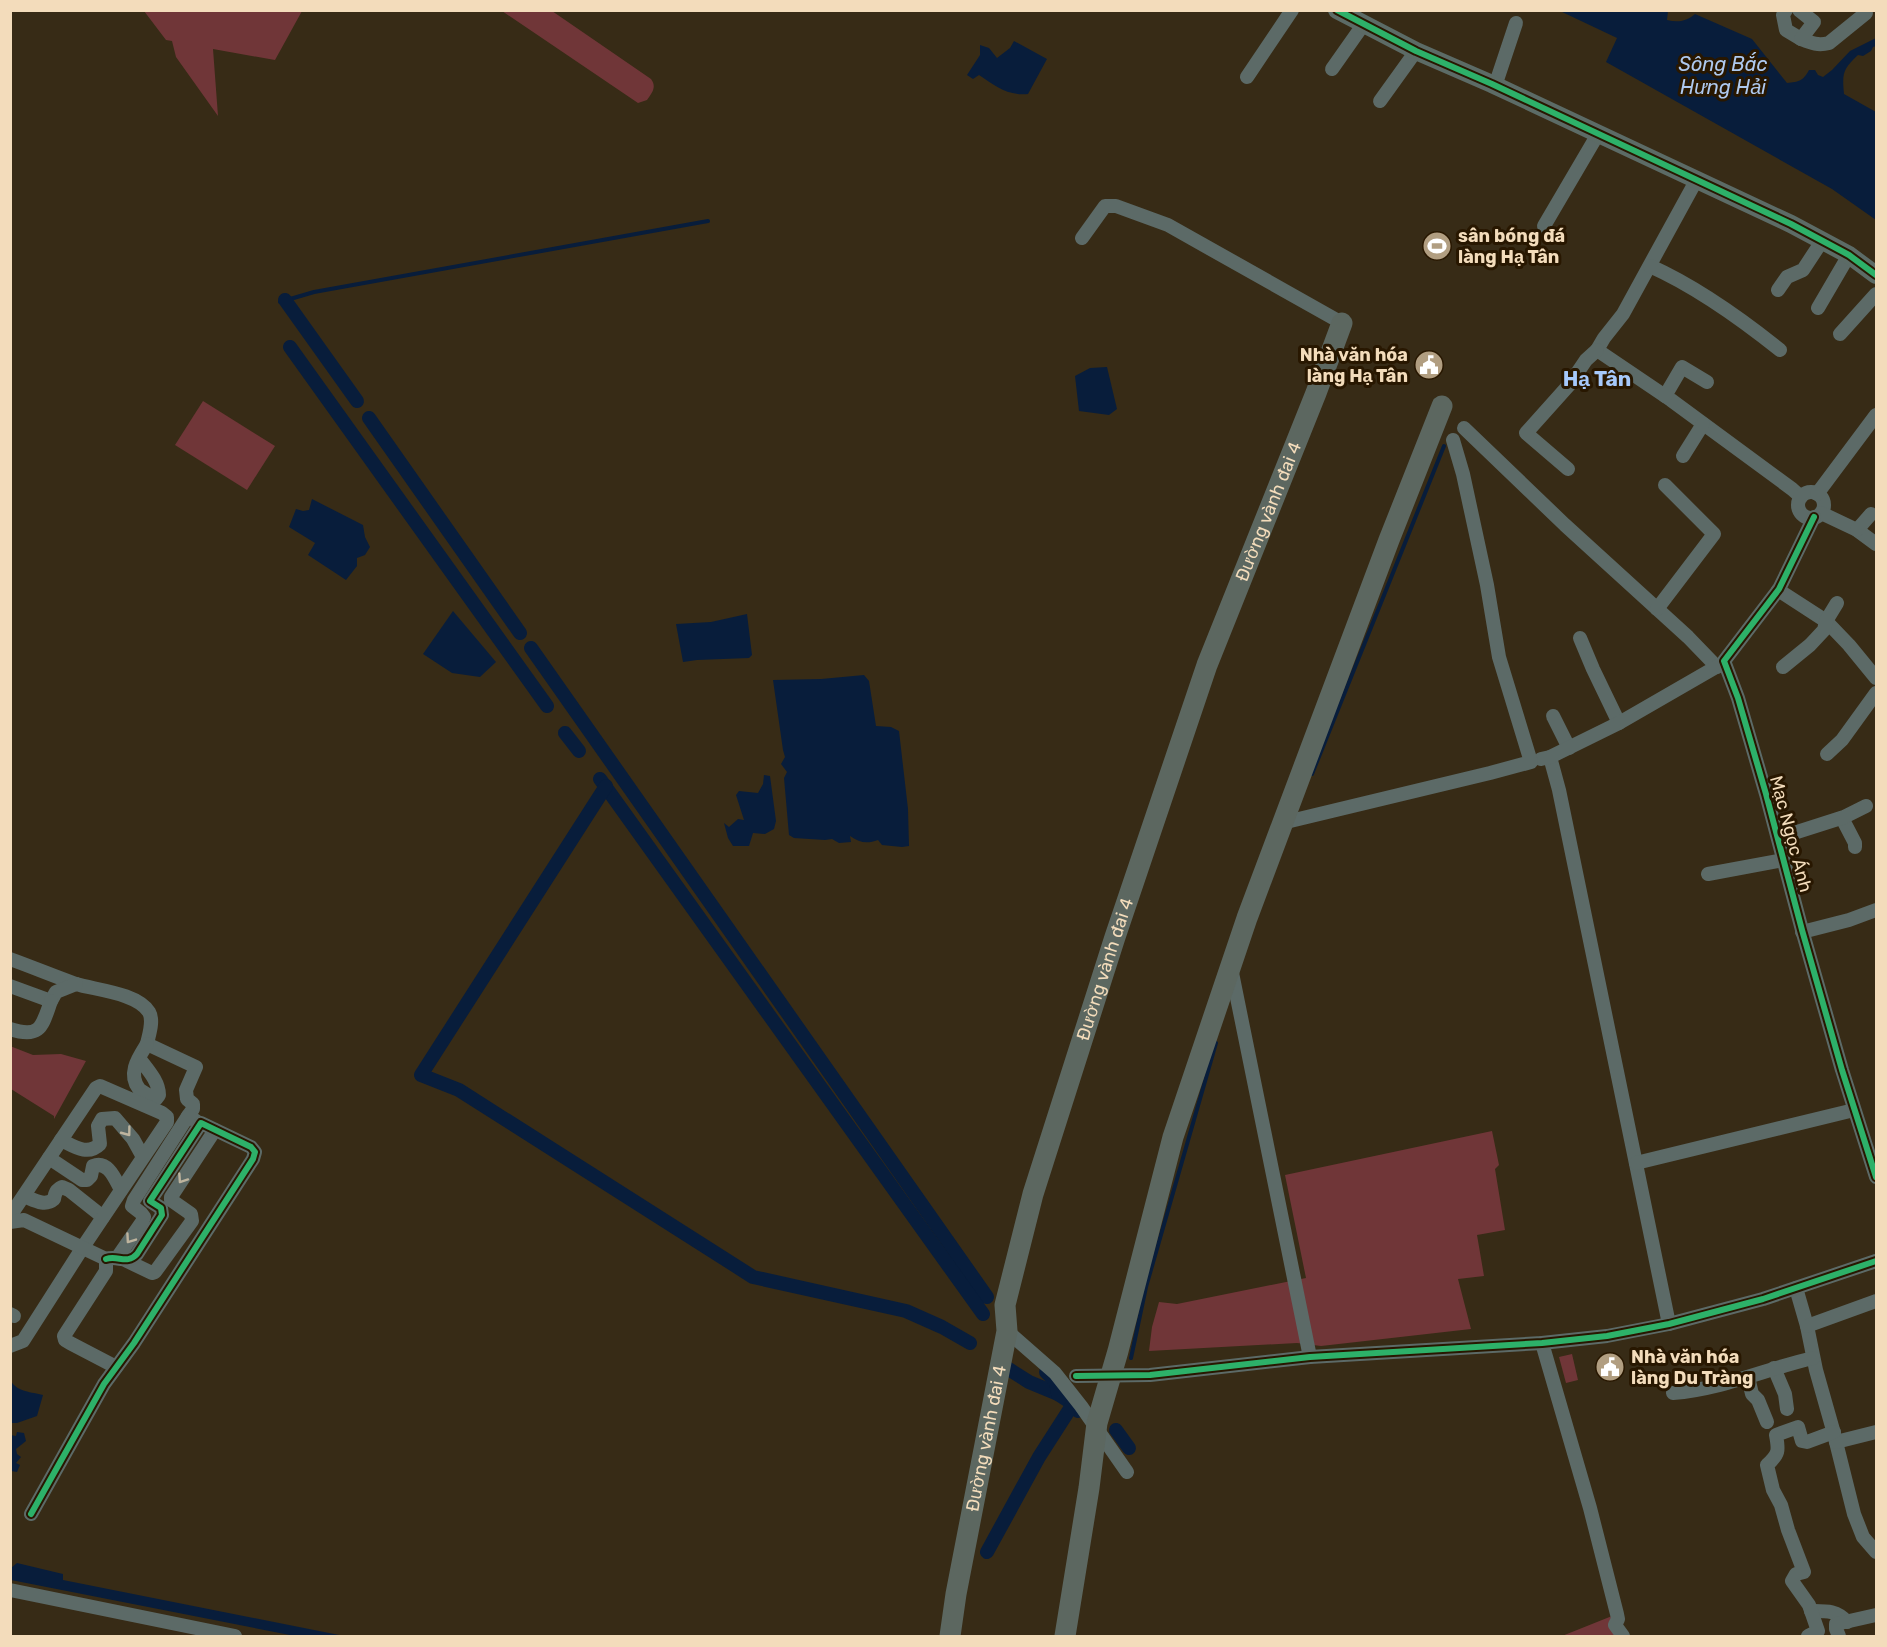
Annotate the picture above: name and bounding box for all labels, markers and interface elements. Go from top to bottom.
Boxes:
water label: Sông Bắc Hưng Hải [1678,52,1768,99]
place label: sân bóng đá làng Hạ Tân [1458,225,1565,268]
sports icon: sân bóng đá làng Hạ Tân [1421,230,1453,262]
place label: Nhà văn hóa làng Hạ Tân [1300,344,1408,387]
public building icon: Nhà văn hóa làng Hạ Tân [1413,349,1445,381]
district label: Hạ Tân [1563,366,1631,391]
street label: Đường vành đai 4 [1231,439,1306,585]
street label: Mạc Ngọc Ánh [1765,773,1817,895]
street label: Đường vành đai 4 [1072,895,1138,1043]
one-way arrow [119,1125,130,1136]
one-way arrow [178,1172,189,1183]
one-way arrow [126,1232,137,1243]
place label: Nhà văn hóa làng Du Tràng [1631,1346,1753,1389]
public building icon: Nhà văn hóa làng Du Tràng [1594,1351,1626,1383]
street label: Đường vành đai 4 [961,1363,1011,1513]

